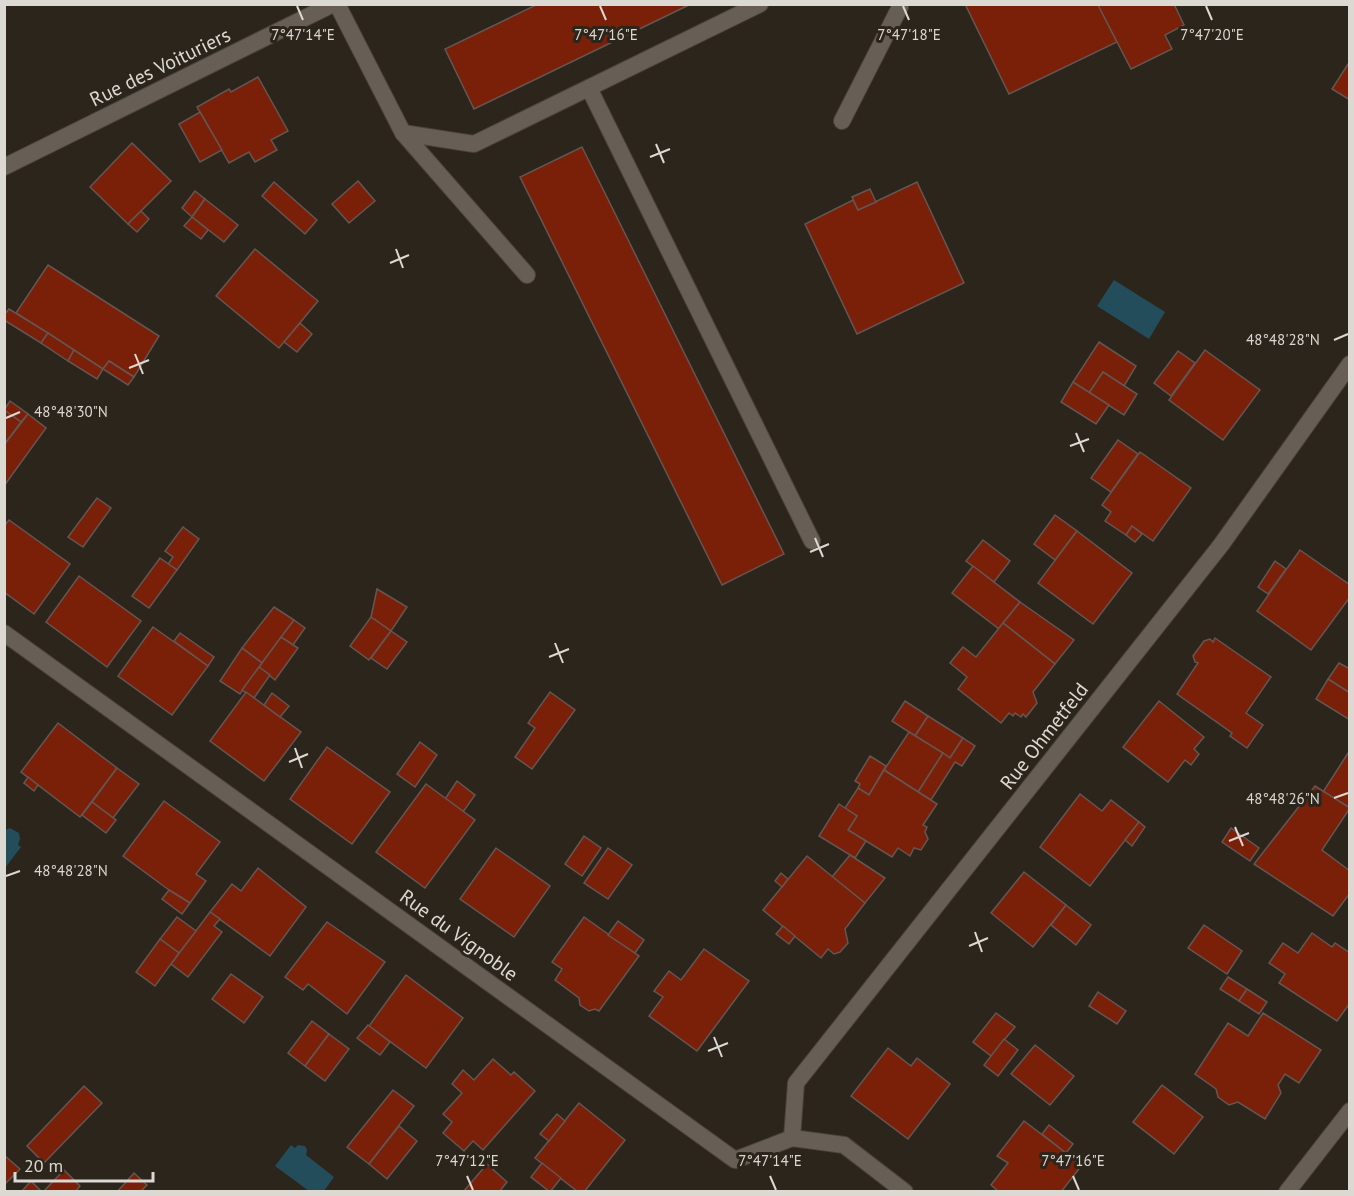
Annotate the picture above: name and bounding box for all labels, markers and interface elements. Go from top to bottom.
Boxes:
street label: Rue des Voituriers [85,22,235,112]
text: 7°47'14"E [271,25,335,44]
text: 7°47'16"E [574,25,638,44]
text: 7°47'18"E [877,25,941,44]
text: 7°47'20"E [1180,25,1244,44]
text: 48°48'28"N [1246,330,1320,349]
text: 48°48'30"N [34,402,108,421]
street label: Rue Ohmetfeld [994,677,1094,795]
text: 48°48'26"N [1246,789,1320,808]
text: 48°48'28"N [34,861,108,880]
street label: Rue du Vignoble [395,883,523,987]
scale bar [15,1145,153,1183]
text: 7°47'12"E [435,1151,499,1170]
text: 7°47'14"E [738,1151,802,1170]
text: 7°47'16"E [1041,1151,1105,1170]
text: 20 m [24,1154,63,1177]

